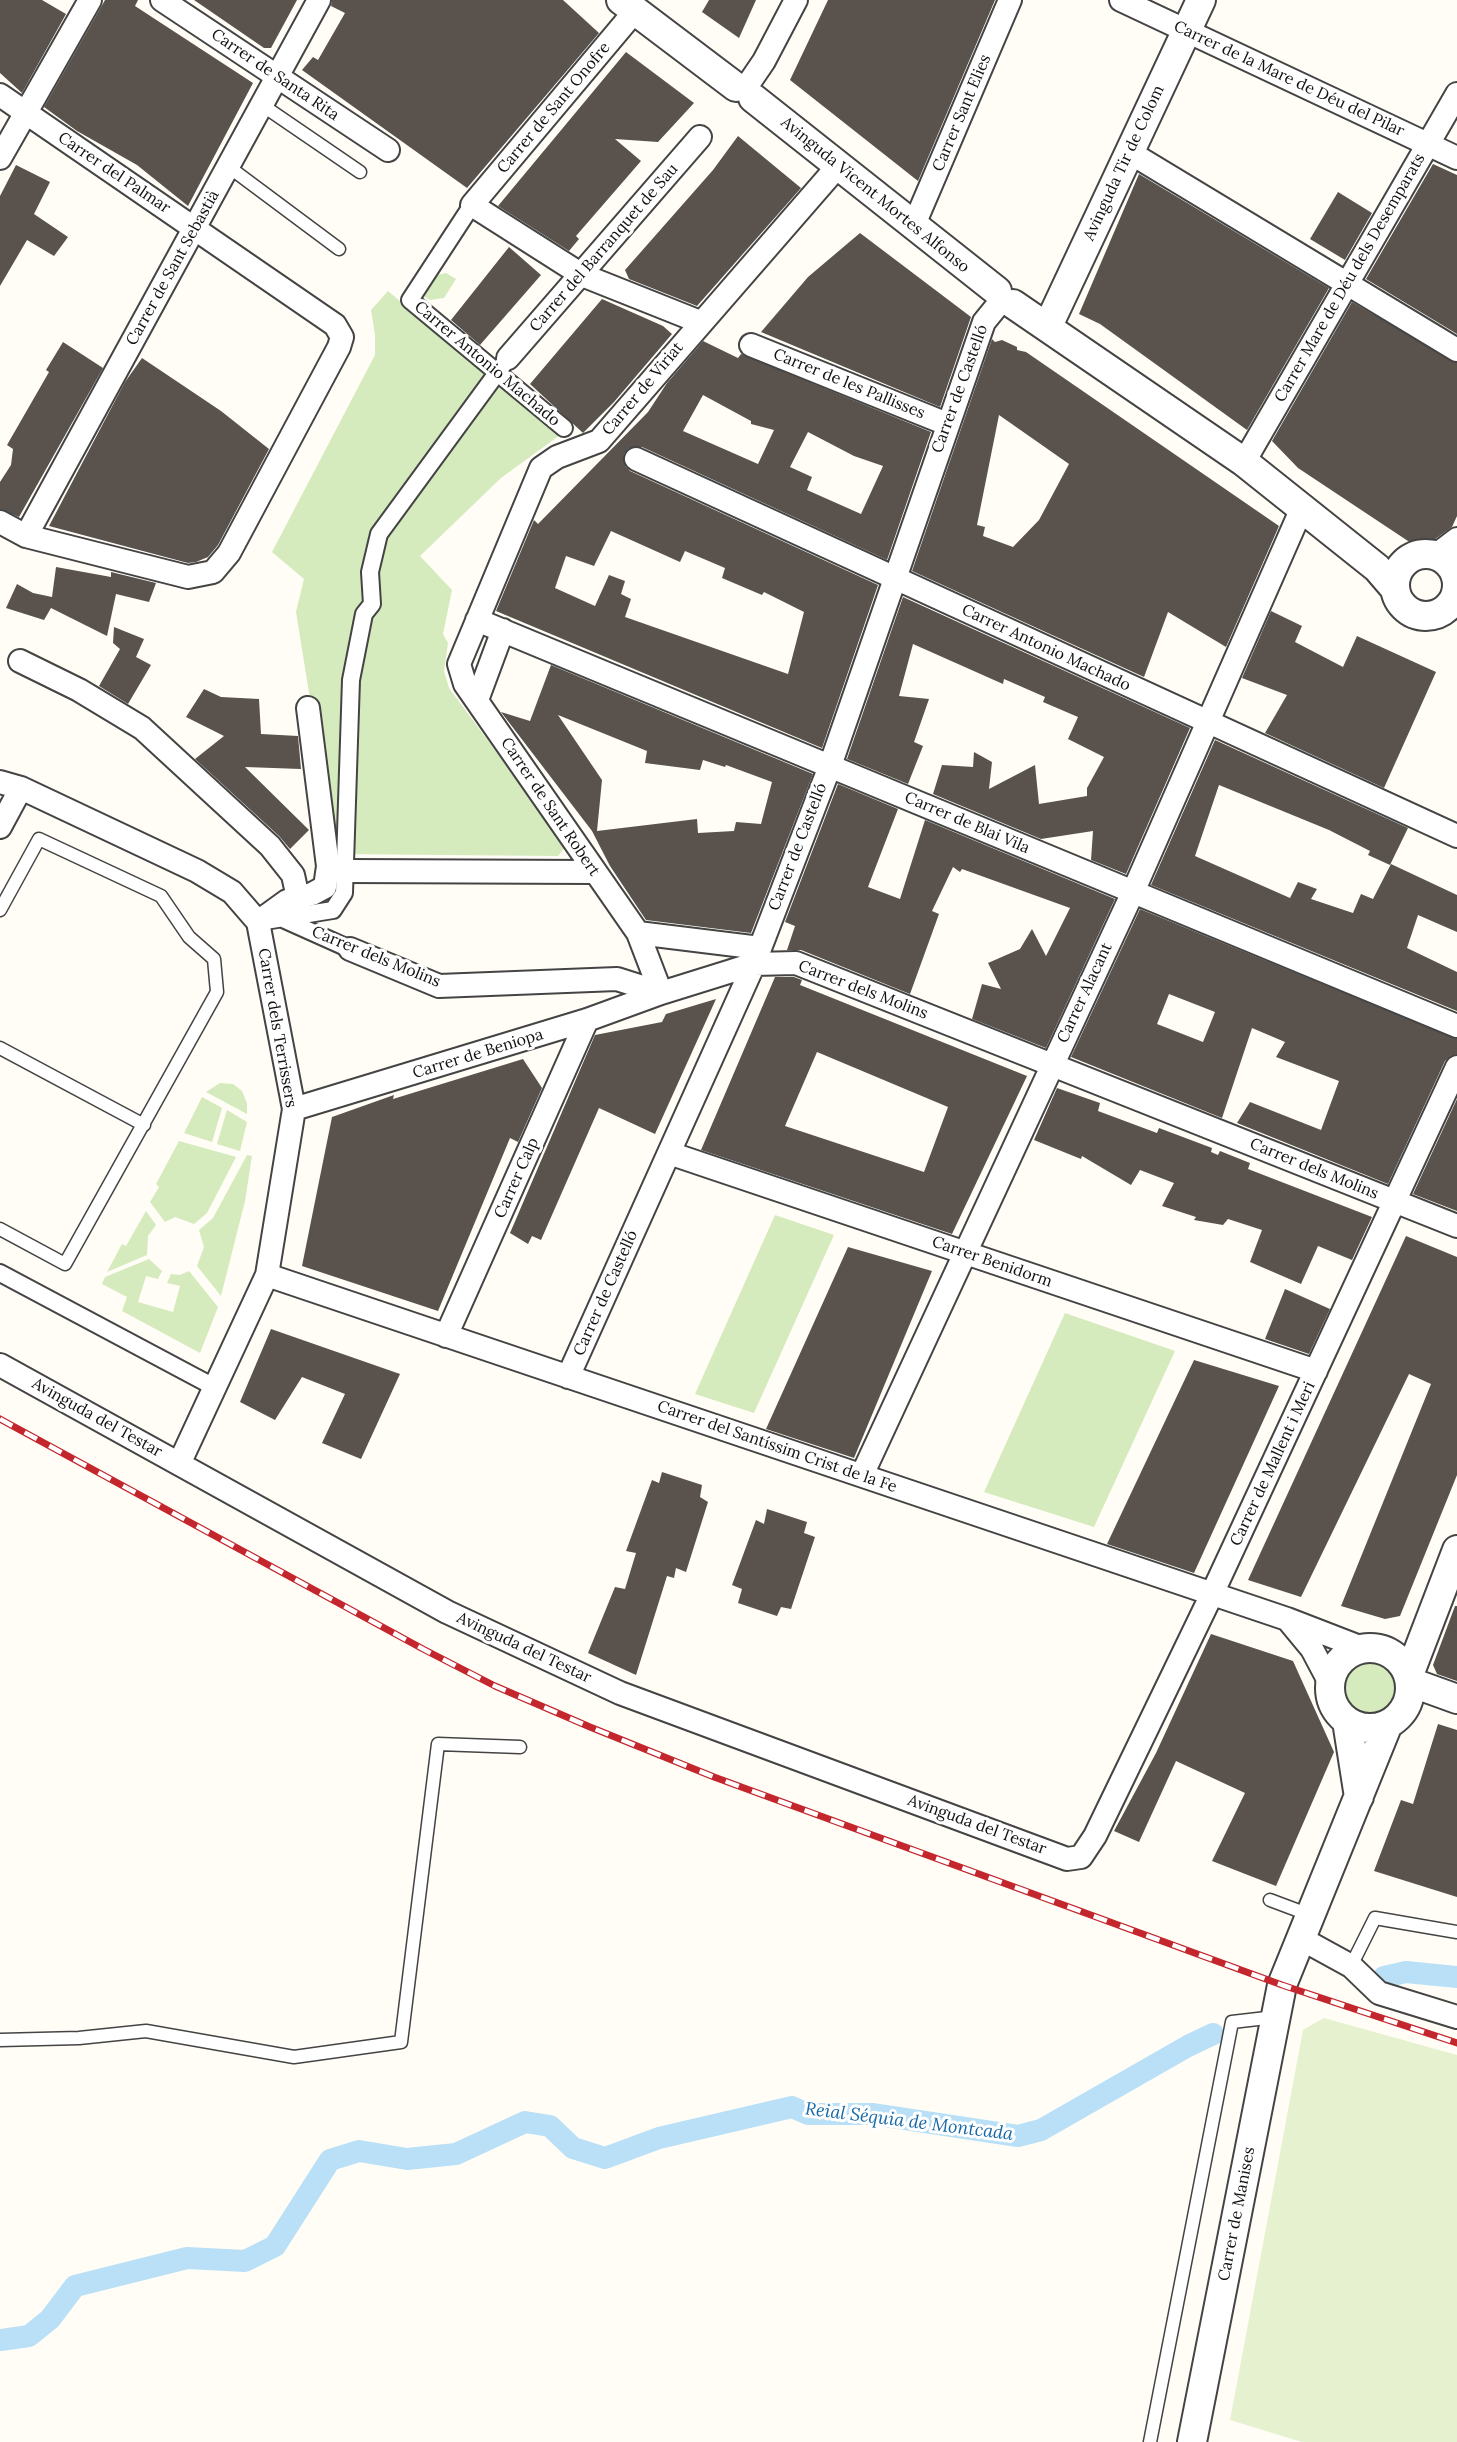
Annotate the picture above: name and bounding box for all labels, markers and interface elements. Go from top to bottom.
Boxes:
street label: Carrer de la Mare de Déu del Pilar [1171,17,1407,141]
street label: Carrer de Santa Rita [207,25,343,125]
street label: Carrer de Sant Onofre [494,39,614,177]
street label: Carrer Sant Elies [929,52,995,174]
street label: Avinguda Tir de Colom [1080,82,1168,244]
street label: Avinguda Vicent Mortes Alfonso [777,113,973,277]
street label: Carrer del Palmar [54,128,174,218]
street label: Carrer Mare de Déu dels Desemparats [1271,150,1429,406]
street label: Carrer del Barranquet de Sau [526,160,682,336]
street label: Carrer de Sant Sebastià [122,187,224,349]
street label: Carrer Antonio Machado [410,297,564,431]
street label: Carrer de Castelló [928,322,992,456]
street label: Carrer de Viriat [598,338,688,440]
street label: Carrer de les Pallisses [770,345,928,423]
street label: Carrer Antonio Machado [959,600,1133,696]
street label: Carrer de Sant Robert [496,734,604,880]
street label: Carrer de Castelló [765,780,831,914]
street label: Carrer de Blai Vila [902,788,1032,858]
street label: Carrer dels Molins [309,922,443,992]
street label: Carrer Alacant [1053,940,1117,1046]
street label: Carrer dels Terrissers [254,947,300,1109]
street label: Carrer dels Molins [796,956,930,1024]
street label: Carrer de Beniopa [410,1025,546,1083]
street label: Carrer dels Molins [1247,1134,1381,1204]
street label: Carrer Calp [491,1135,543,1221]
street label: Carrer de Castelló [570,1227,642,1359]
street label: Carrer Benidorm [929,1232,1055,1292]
street label: Avinguda del Testar [28,1374,166,1462]
street label: Carrer de Mallent i Meri [1226,1379,1320,1549]
street label: Carrer del Santíssim Crist de la Fe [655,1397,899,1497]
street label: Avinguda del Testar [454,1608,594,1688]
street label: Avinguda del Testar [905,1791,1049,1859]
water label: Reial Séquia de Montcada [804,2099,1014,2145]
street label: Carrer de Manises [1215,2145,1259,2283]

